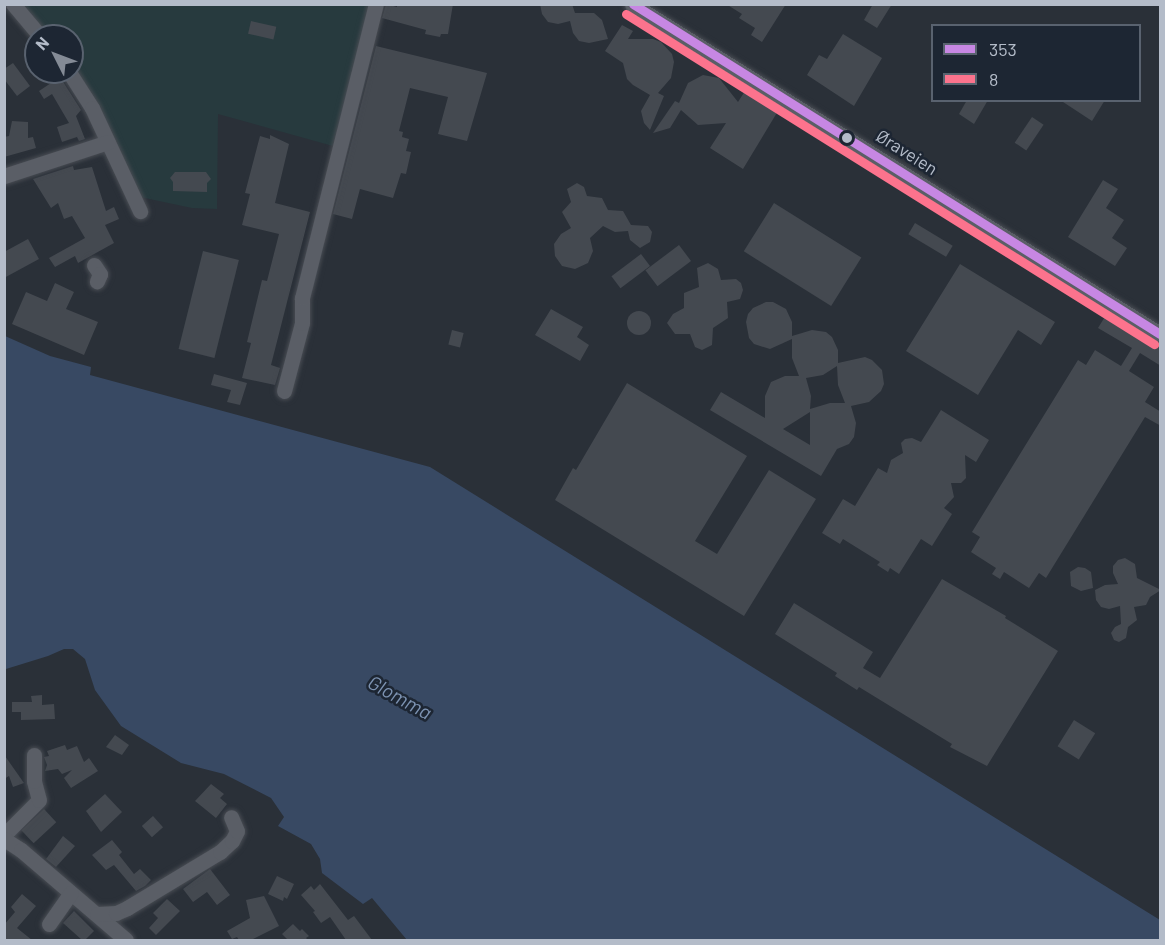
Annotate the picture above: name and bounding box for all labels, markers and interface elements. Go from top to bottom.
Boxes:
north arrow [24,24,84,84]
legend [931,24,1141,102]
text: N [31,33,52,53]
text: 353 [989,38,1017,60]
text: 8 [989,68,998,90]
street label: Øraveien [872,125,942,179]
unlabelled marker [841,132,853,144]
water label: Glomma [364,670,436,724]

